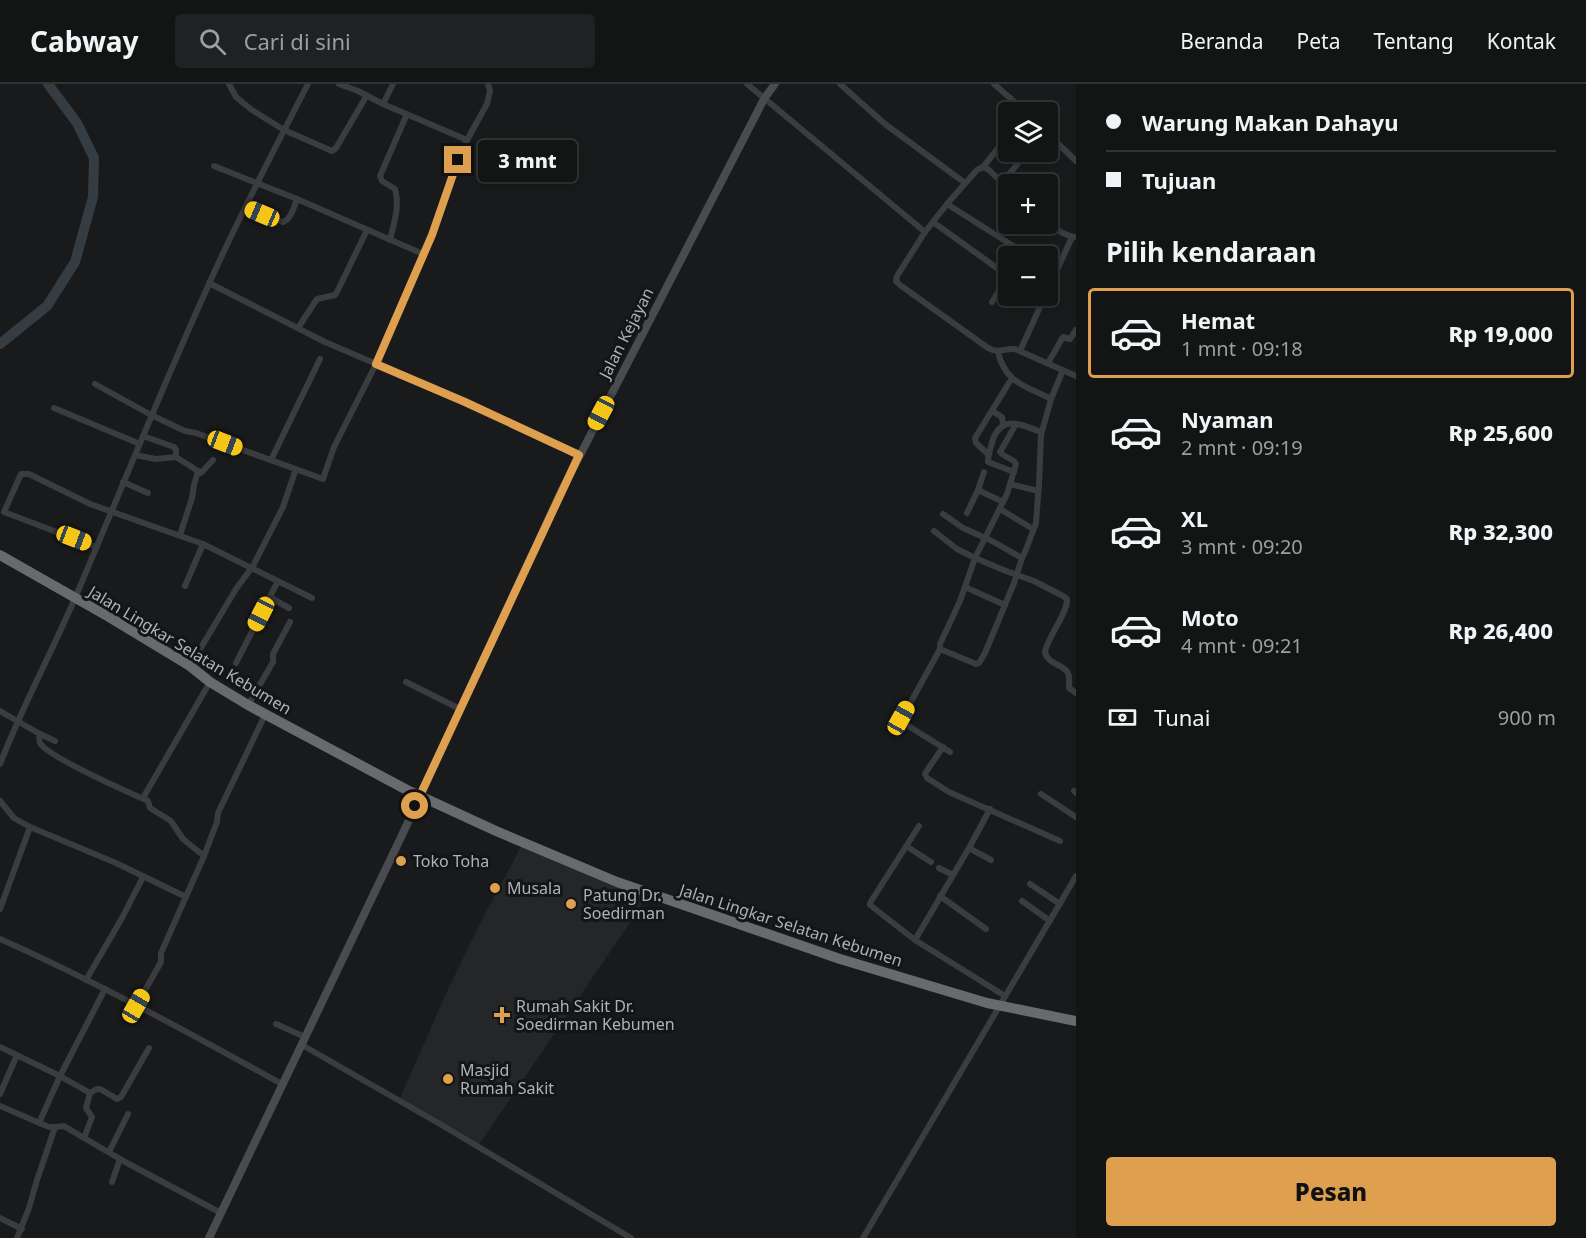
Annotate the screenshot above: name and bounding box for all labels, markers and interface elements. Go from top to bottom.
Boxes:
search box [175,14,595,68]
text: Cabway [30,22,139,60]
icon: search [196,25,229,58]
text: Cari di sini [244,26,351,56]
text: Beranda [1180,27,1264,55]
text: Peta [1297,27,1340,55]
text: Tentang [1373,27,1454,55]
text: Kontak [1487,27,1556,55]
map controls [998,102,1058,306]
button: layers [998,102,1058,162]
text: Warung Makan Dahayu [1142,107,1398,137]
callout: 3 mnt [479,139,578,181]
route end [444,146,471,173]
text: 3 mnt [498,147,557,174]
text: Tujuan [1142,165,1216,195]
button: + [998,174,1058,234]
car [242,199,282,229]
text: Pilih kendaraan [1106,233,1317,270]
button: − [998,246,1058,306]
street label: Jalan Kejayan [593,284,658,384]
text: Hemat [1181,305,1255,335]
icon: car [1109,306,1163,360]
text: Rp 19,000 [1449,318,1553,348]
text: 1 mnt · 09:18 [1181,335,1303,362]
car [585,393,617,433]
text: Nyaman [1181,404,1274,434]
icon: car [1109,405,1163,459]
text: Rp 25,600 [1449,417,1553,447]
car [205,428,245,458]
text: 2 mnt · 09:19 [1181,434,1303,461]
text: XL [1181,503,1208,533]
icon: car [1109,504,1163,558]
text: Rp 32,300 [1449,516,1553,546]
car [54,523,94,553]
text: 3 mnt · 09:20 [1181,533,1303,560]
street label: Jalan Lingkar Selatan Kebumen [83,579,296,719]
car [245,594,277,634]
text: Moto [1181,602,1239,632]
icon: car [1109,603,1163,657]
text: Rp 26,400 [1449,615,1553,645]
text: 4 mnt · 09:21 [1181,632,1303,659]
car [884,698,918,738]
icon: cash [1106,701,1139,734]
text: Tunai [1154,702,1210,732]
text: 900 m [1498,704,1556,731]
route start [401,792,428,819]
place label: Toko Toha [413,850,489,872]
marker: Toko Toha [394,854,408,868]
place label: Musala [507,877,561,899]
street label: Jalan Lingkar Selatan Kebumen [675,878,905,972]
marker: Musala [488,881,502,895]
place label: Patung Dr. Soedirman [583,884,665,924]
marker: Patung Dr. Soedirman [564,897,578,911]
car [119,986,153,1026]
place label: Rumah Sakit Dr. Soedirman Kebumen [516,995,675,1035]
marker: Rumah Sakit Dr. Soedirman Kebumen [493,1006,511,1024]
place label: Masjid Rumah Sakit [460,1059,554,1099]
marker: Masjid Rumah Sakit [441,1072,455,1086]
button: Pesan [1106,1157,1556,1226]

